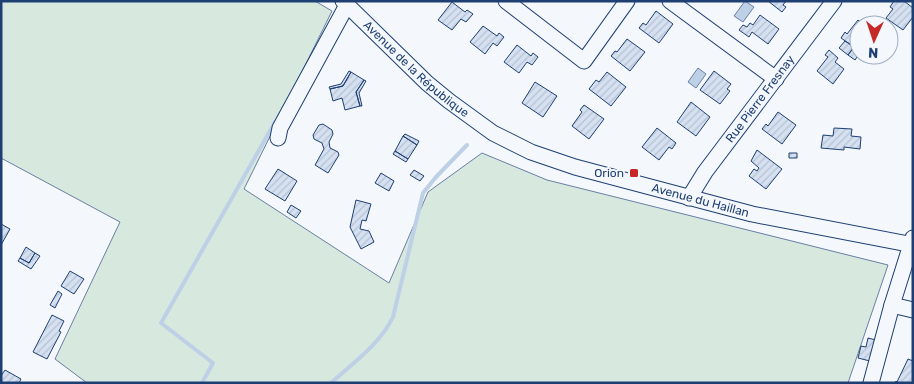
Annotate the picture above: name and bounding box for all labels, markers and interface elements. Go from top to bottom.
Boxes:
north arrow [849,15,899,65]
street label: Avenue de la République [361,18,472,120]
text: N [868,44,879,61]
street label: Rue Pierre Fresnay [723,52,798,145]
place label: Orion [594,166,624,180]
marker: Orion [628,167,640,179]
street label: Avenue du Haillan [650,181,751,220]

